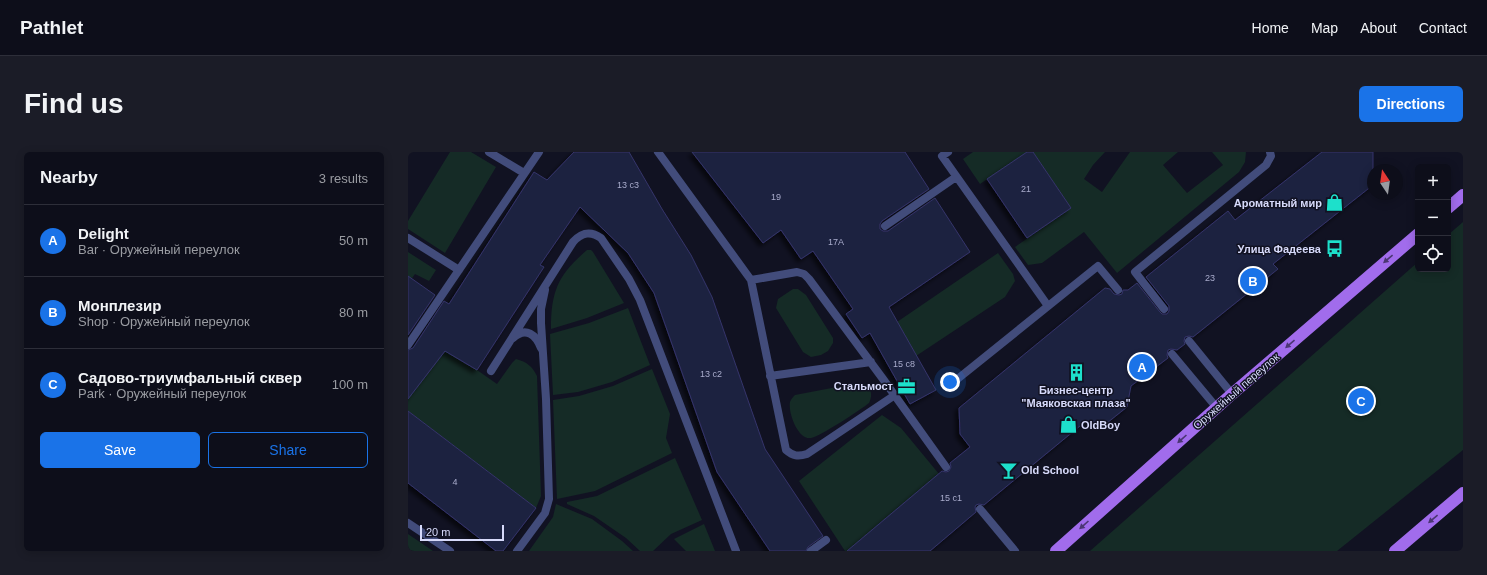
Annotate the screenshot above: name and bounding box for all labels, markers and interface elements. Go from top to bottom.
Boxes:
text: Pathlet [20,17,83,38]
text: Home [1252,20,1289,36]
text: Map [1311,20,1338,36]
text: About [1360,20,1397,36]
text: Contact [1419,20,1467,36]
button: Directions [1359,86,1463,122]
text: Find us [24,88,124,119]
north arrow [1367,164,1403,200]
map controls [1415,164,1451,272]
button: + [1415,164,1451,200]
text: Nearby [40,168,98,187]
text: 3 results [319,171,368,186]
house number: 13 с3 [617,180,639,190]
house number: 21 [1021,184,1031,194]
house number: 19 [771,192,781,202]
shop icon: Ароматный мир [1325,193,1345,213]
place label: Ароматный мир [1234,197,1322,209]
button: − [1415,200,1451,236]
text: Delight [78,225,129,242]
text: A [48,233,58,248]
text: 50 m [339,233,368,248]
button: locate [1415,236,1451,272]
house number: 17А [828,237,844,247]
bus stop icon: Улица Фадеева [1324,239,1344,259]
text: Bar · Оружейный переулок [78,242,240,257]
place label: Улица Фадеева [1238,243,1322,255]
one-way arrow [1383,255,1394,264]
pin: B [1240,266,1266,296]
house number: 23 [1205,273,1215,283]
text: Монплезир [78,297,161,314]
text: B [48,305,58,320]
text: 80 m [339,305,368,320]
text: Shop · Оружейный переулок [78,314,250,329]
one-way arrow [1285,340,1295,349]
street label: Оружейный переулок [1191,350,1282,432]
pin: A [1129,352,1155,382]
house number: 15 с8 [893,359,915,369]
building icon: Бизнес-центр "Маяковская плаза" [1066,362,1086,382]
text: Садово-триумфальный сквер [78,369,302,386]
house number: 13 с2 [700,369,722,379]
your location [940,372,960,392]
office icon: Стальмост [896,376,916,396]
text: C [48,377,58,392]
text: 100 m [332,377,368,392]
place label: Стальмост [834,380,894,392]
place label: Бизнес-центр "Маяковская плаза" [1021,384,1131,409]
text: Park · Оружейный переулок [78,386,246,401]
pin: C [1348,386,1374,416]
shop icon: OldBoy [1058,415,1078,435]
place label: OldBoy [1081,419,1121,431]
button: Save [40,432,200,468]
button: Share [208,432,368,468]
one-way arrow [1177,434,1186,443]
bar icon: Old School [998,460,1018,480]
place label: Old School [1021,464,1079,476]
house number: 4 [452,477,458,487]
house number: 15 с1 [940,493,962,503]
one-way arrow [1428,514,1439,523]
one-way arrow [1079,521,1090,530]
scale bar [420,523,504,542]
text: 20 m [426,526,450,538]

